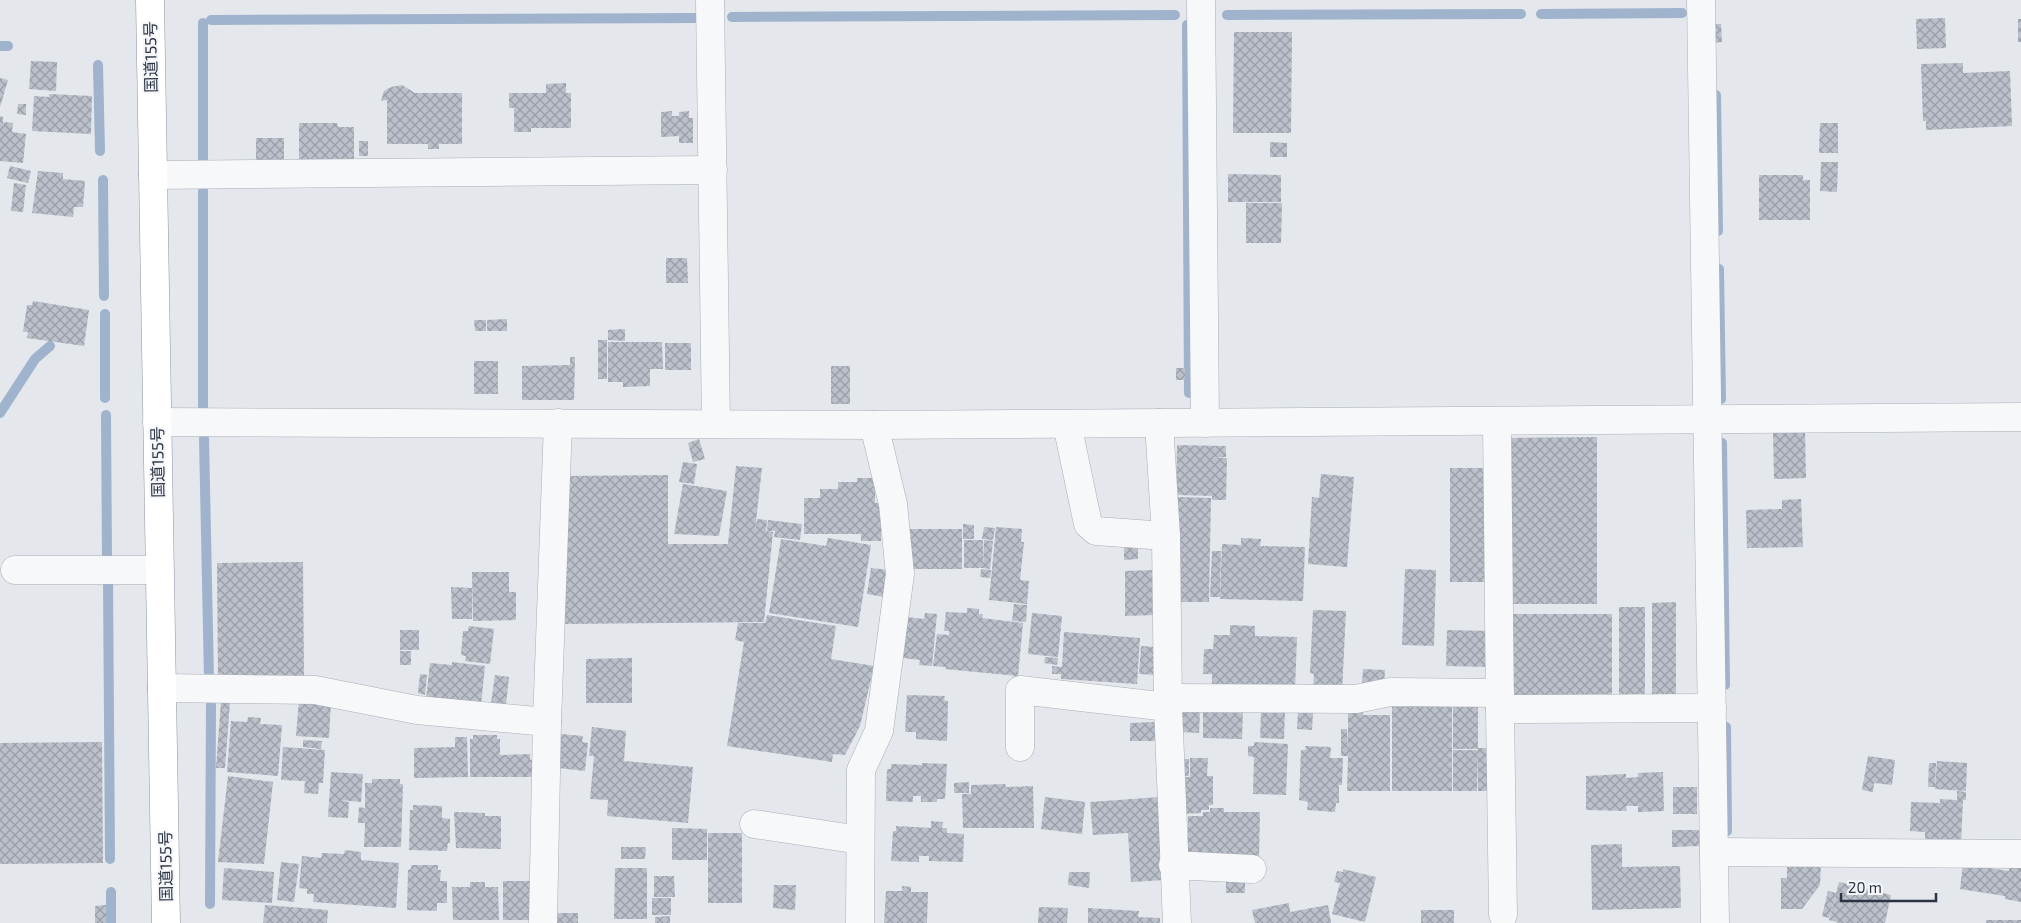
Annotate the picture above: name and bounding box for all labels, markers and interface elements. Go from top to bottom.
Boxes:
street label: 国道155号 [140,21,160,93]
street label: 国道155号 [147,426,167,498]
street label: 国道155号 [155,830,175,902]
scale bar [1841,870,1936,902]
text: 20 m [1848,878,1882,896]

